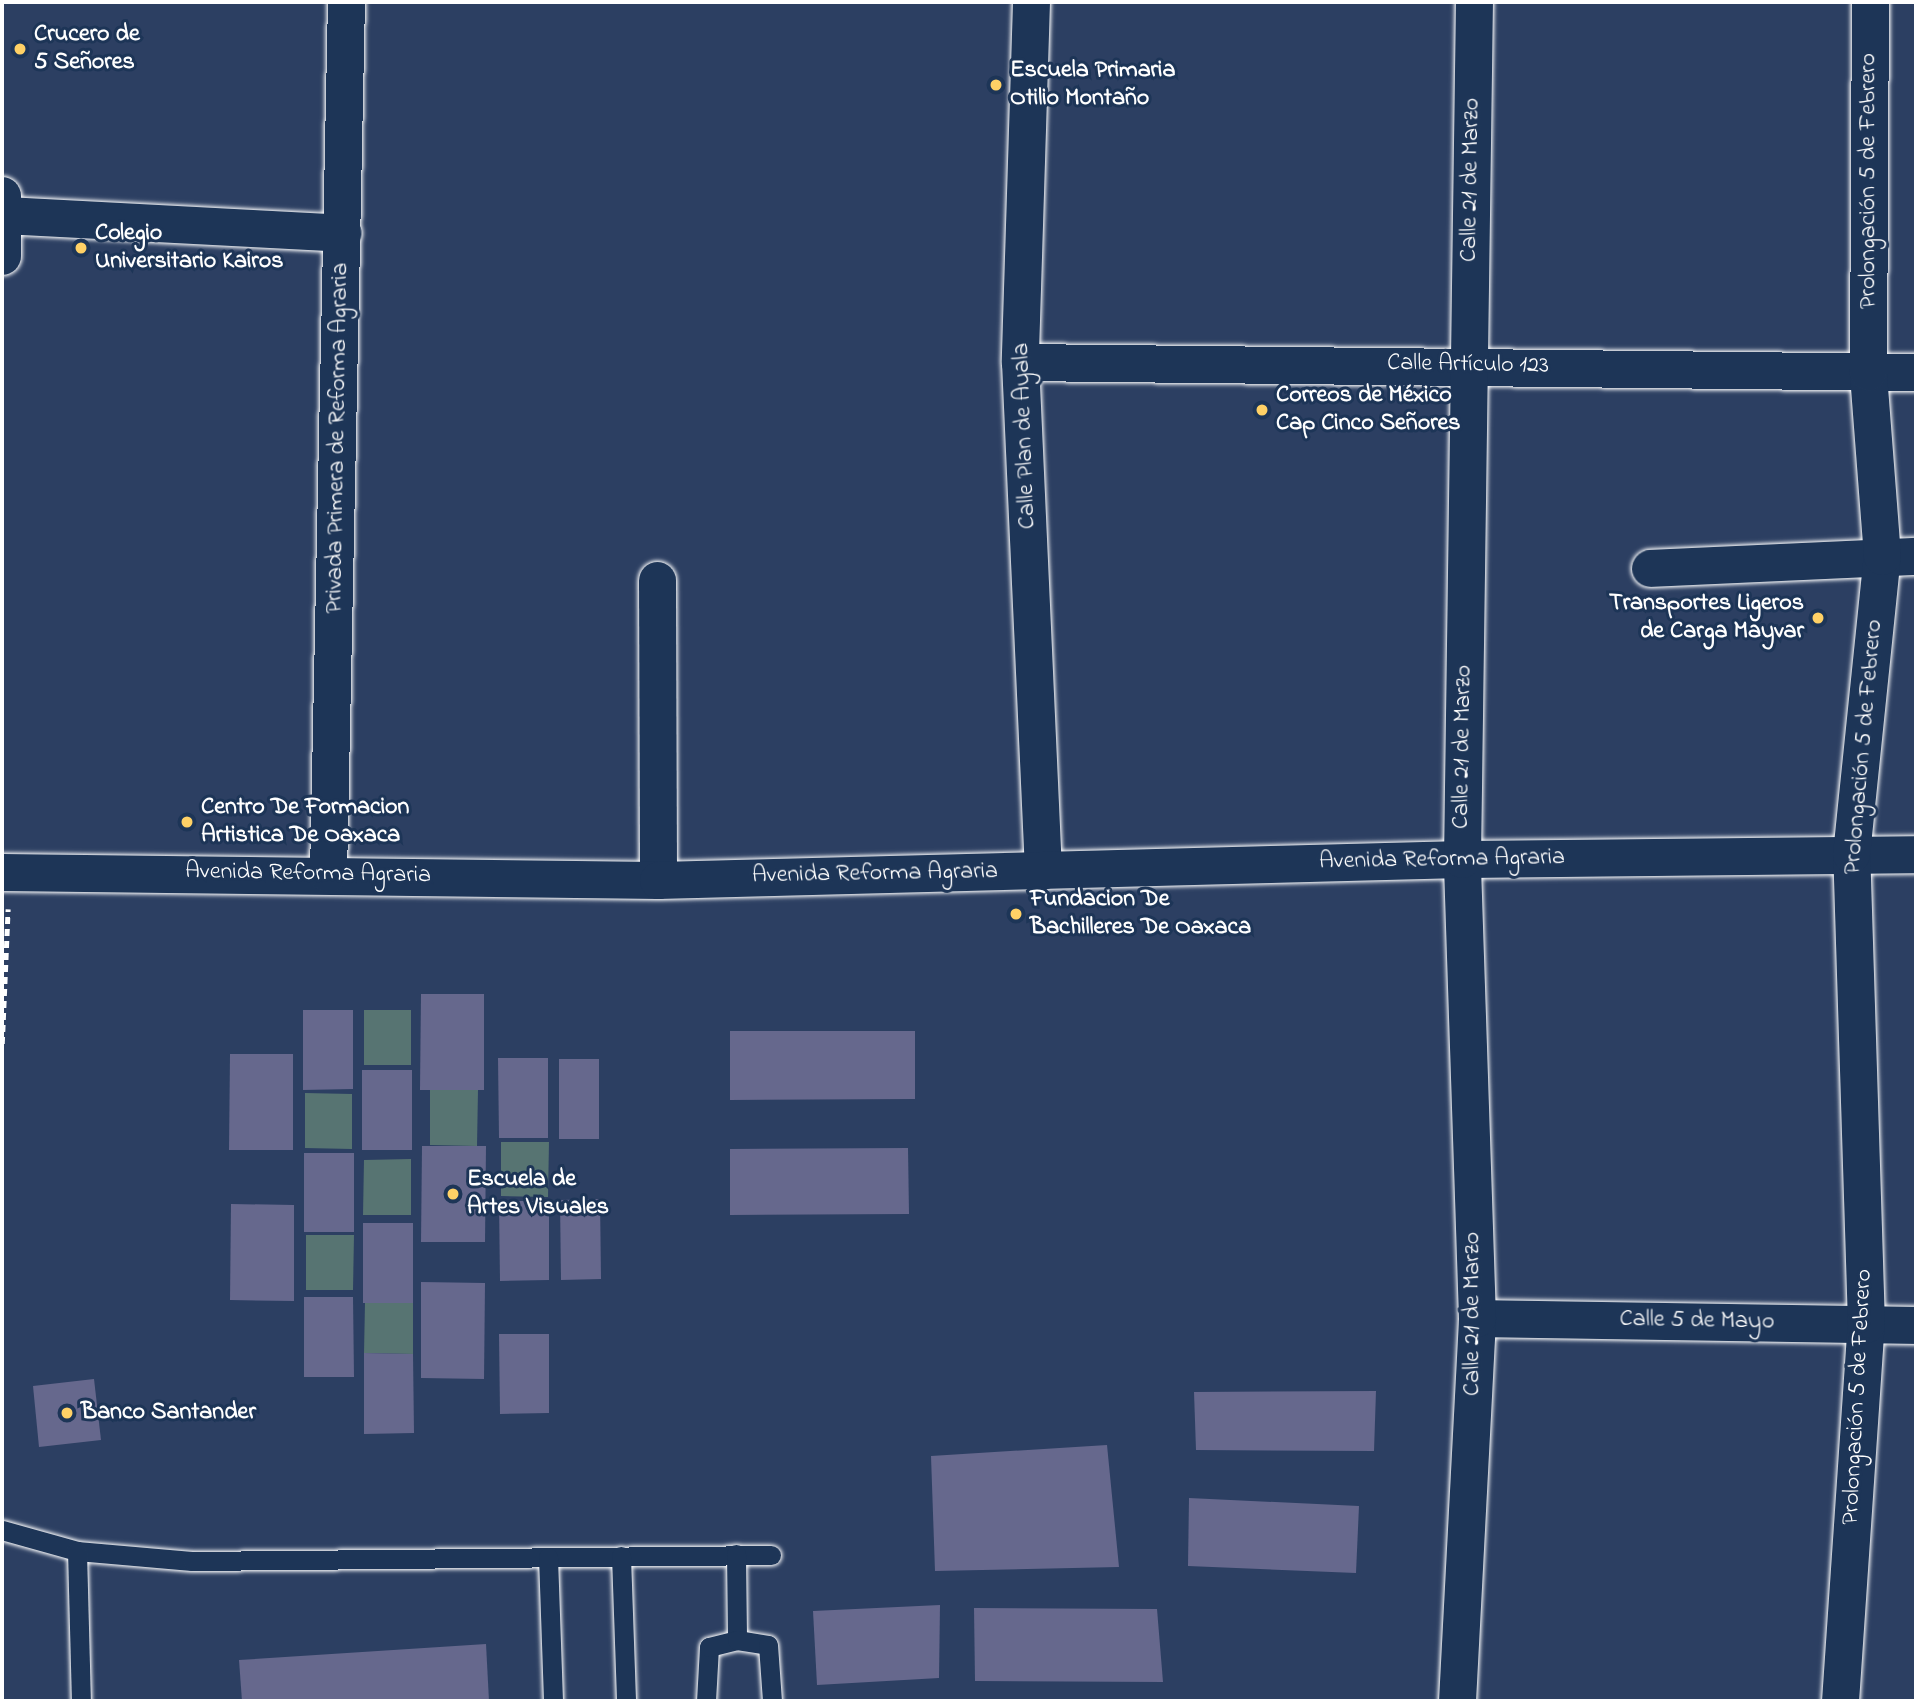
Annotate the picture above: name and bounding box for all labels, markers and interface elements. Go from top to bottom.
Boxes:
place label: Crucero de 5 Señores [34,21,140,77]
marker: Crucero de 5 Señores [12,41,28,57]
street label: Prolongación 5 de Febrero [1855,53,1883,309]
place label: Escuela Primaria Otilio Montaño [1010,57,1175,113]
marker: Escuela Primaria Otilio Montaño [988,77,1004,93]
street label: Calle 21 de Marzo [1455,98,1487,262]
place label: Colegio Universitario Kairos [95,220,283,276]
marker: Colegio Universitario Kairos [73,240,89,256]
street label: Privada Primera de Reforma Agraria [321,262,355,614]
street label: Calle Plan de Ayala [1007,342,1043,530]
street label: Calle Artículo 123 [1387,349,1549,381]
place label: Correos de México Cap Cinco Señores [1276,382,1461,438]
marker: Correos de México Cap Cinco Señores [1254,402,1270,418]
place label: Transportes Ligeros de Carga Mayvar [1609,590,1804,646]
marker: Transportes Ligeros de Carga Mayvar [1810,610,1826,626]
street label: Prolongación 5 de Febrero [1838,618,1890,876]
street label: Calle 21 de Marzo [1447,665,1479,829]
place label: Centro De Formacion Artistica De Oaxaca [201,794,409,850]
marker: Centro De Formacion Artistica De Oaxaca [179,814,195,830]
street label: Avenida Reforma Agraria [1319,843,1565,877]
street label: Avenida Reforma Agraria [185,857,431,891]
street label: Avenida Reforma Agraria [752,857,998,891]
place label: Fundacion De Bachilleres De Oaxaca [1030,886,1251,942]
marker: Fundacion De Bachilleres De Oaxaca [1008,906,1024,922]
place label: Escuela de Artes Visuales [467,1166,609,1222]
marker: Escuela de Artes Visuales [445,1186,461,1202]
street label: Calle 21 de Marzo [1459,1232,1487,1396]
street label: Prolongación 5 de Febrero [1837,1268,1879,1526]
street label: Calle 5 de Mayo [1619,1305,1775,1337]
place label: Banco Santander [81,1399,256,1427]
marker: Banco Santander [59,1405,75,1421]

